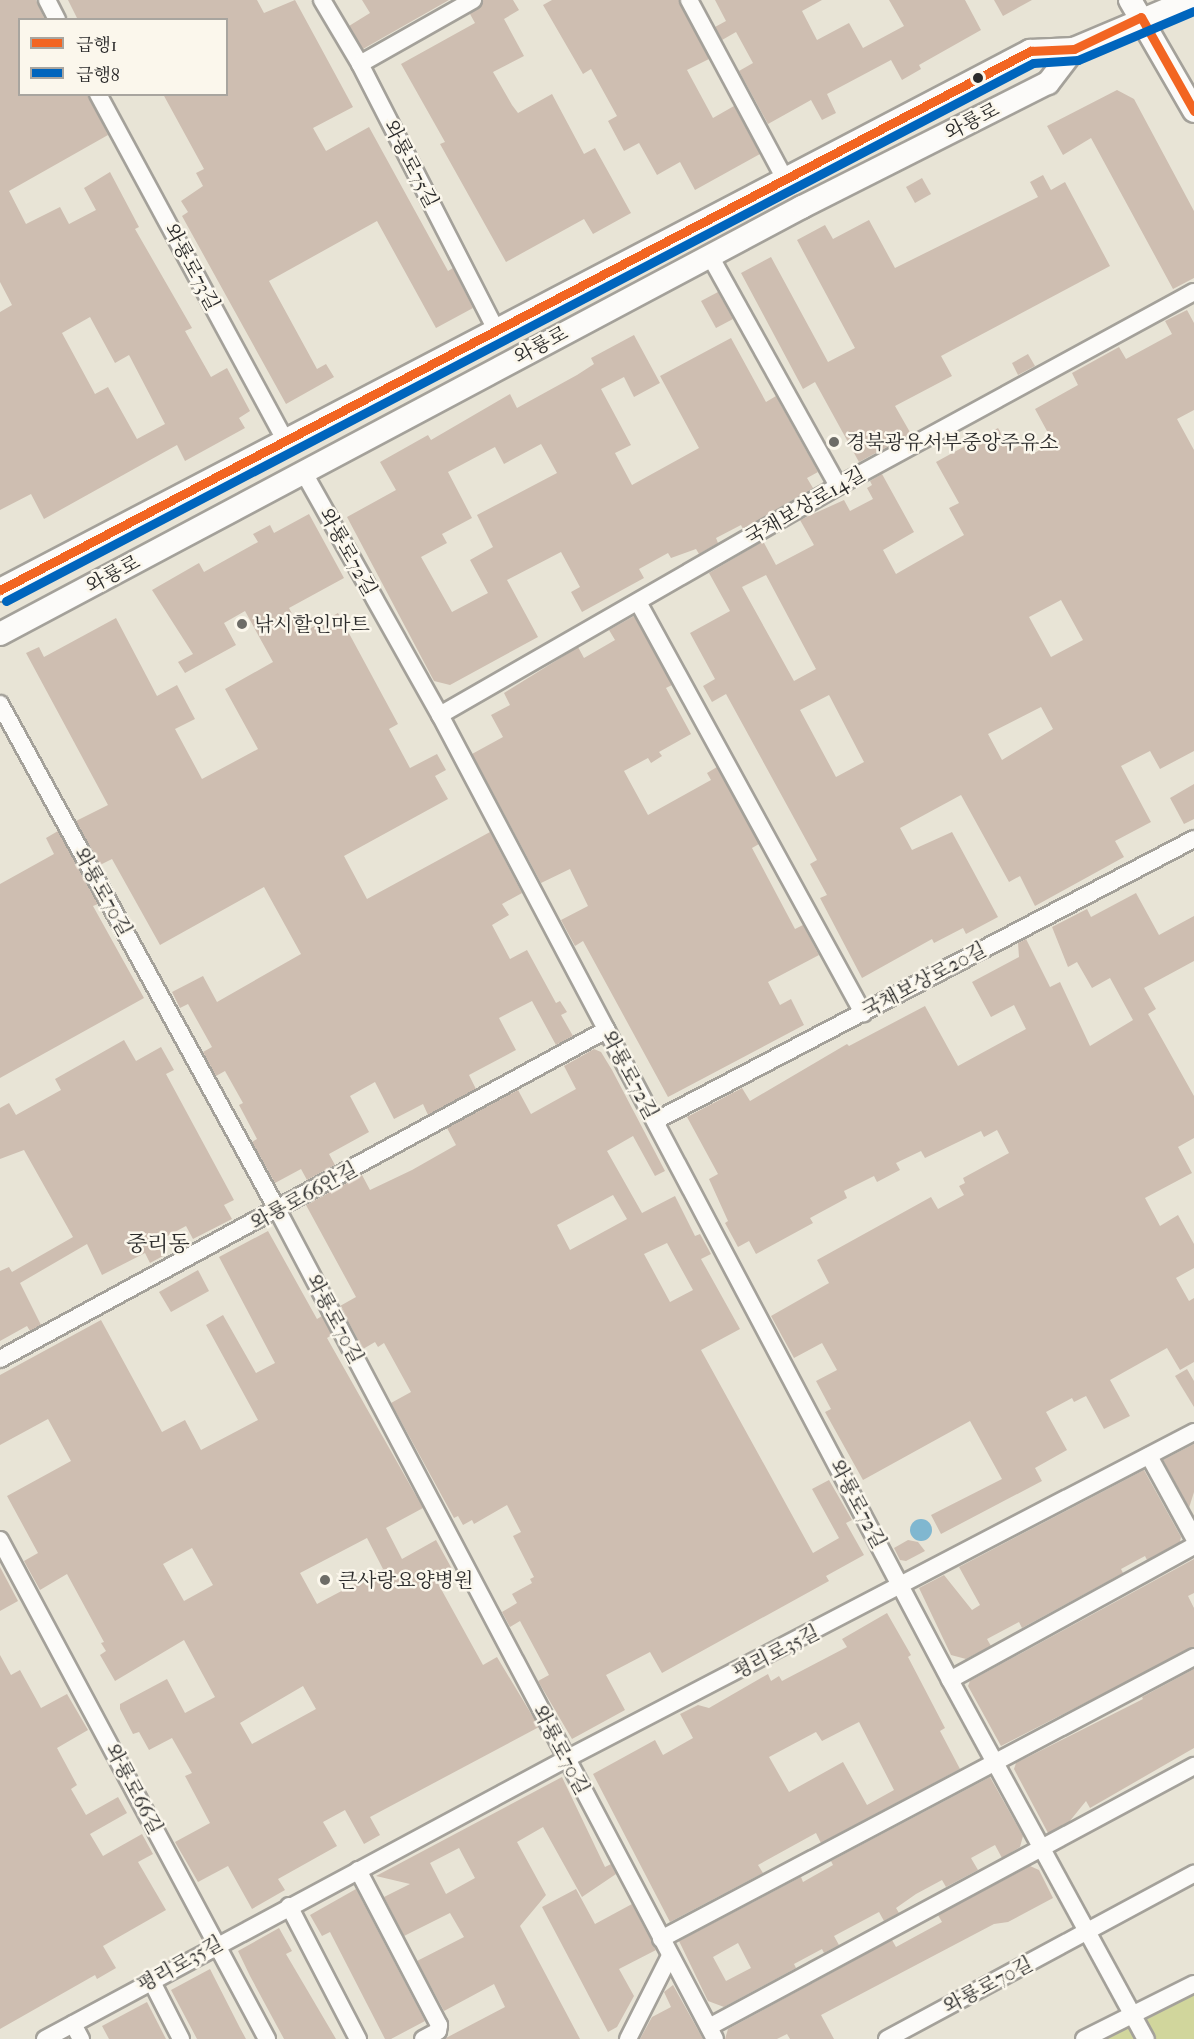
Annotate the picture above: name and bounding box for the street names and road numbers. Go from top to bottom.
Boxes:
street label: 와룡로 [941,97,1003,145]
street label: 와룡로75길 [379,116,443,212]
street label: 와룡로73길 [159,219,225,315]
street label: 와룡로 [510,321,572,369]
street label: 국채보상로14길 [741,462,869,550]
street label: 와룡로72길 [314,504,382,600]
street label: 와룡로 [82,550,144,598]
street label: 와룡로70길 [69,843,137,941]
street label: 국채보상로20길 [858,937,990,1023]
street label: 와룡로72길 [597,1026,663,1124]
street label: 와룡로66안길 [246,1157,362,1235]
street label: 와룡로70길 [301,1270,369,1368]
street label: 와룡로72길 [825,1455,891,1553]
street label: 평리로35길 [729,1620,823,1684]
street label: 와룡로70길 [527,1701,595,1799]
street label: 와룡로66길 [100,1740,168,1838]
street label: 평리로35길 [133,1931,227,1997]
street label: 와룡로70길 [939,1951,1037,2019]

